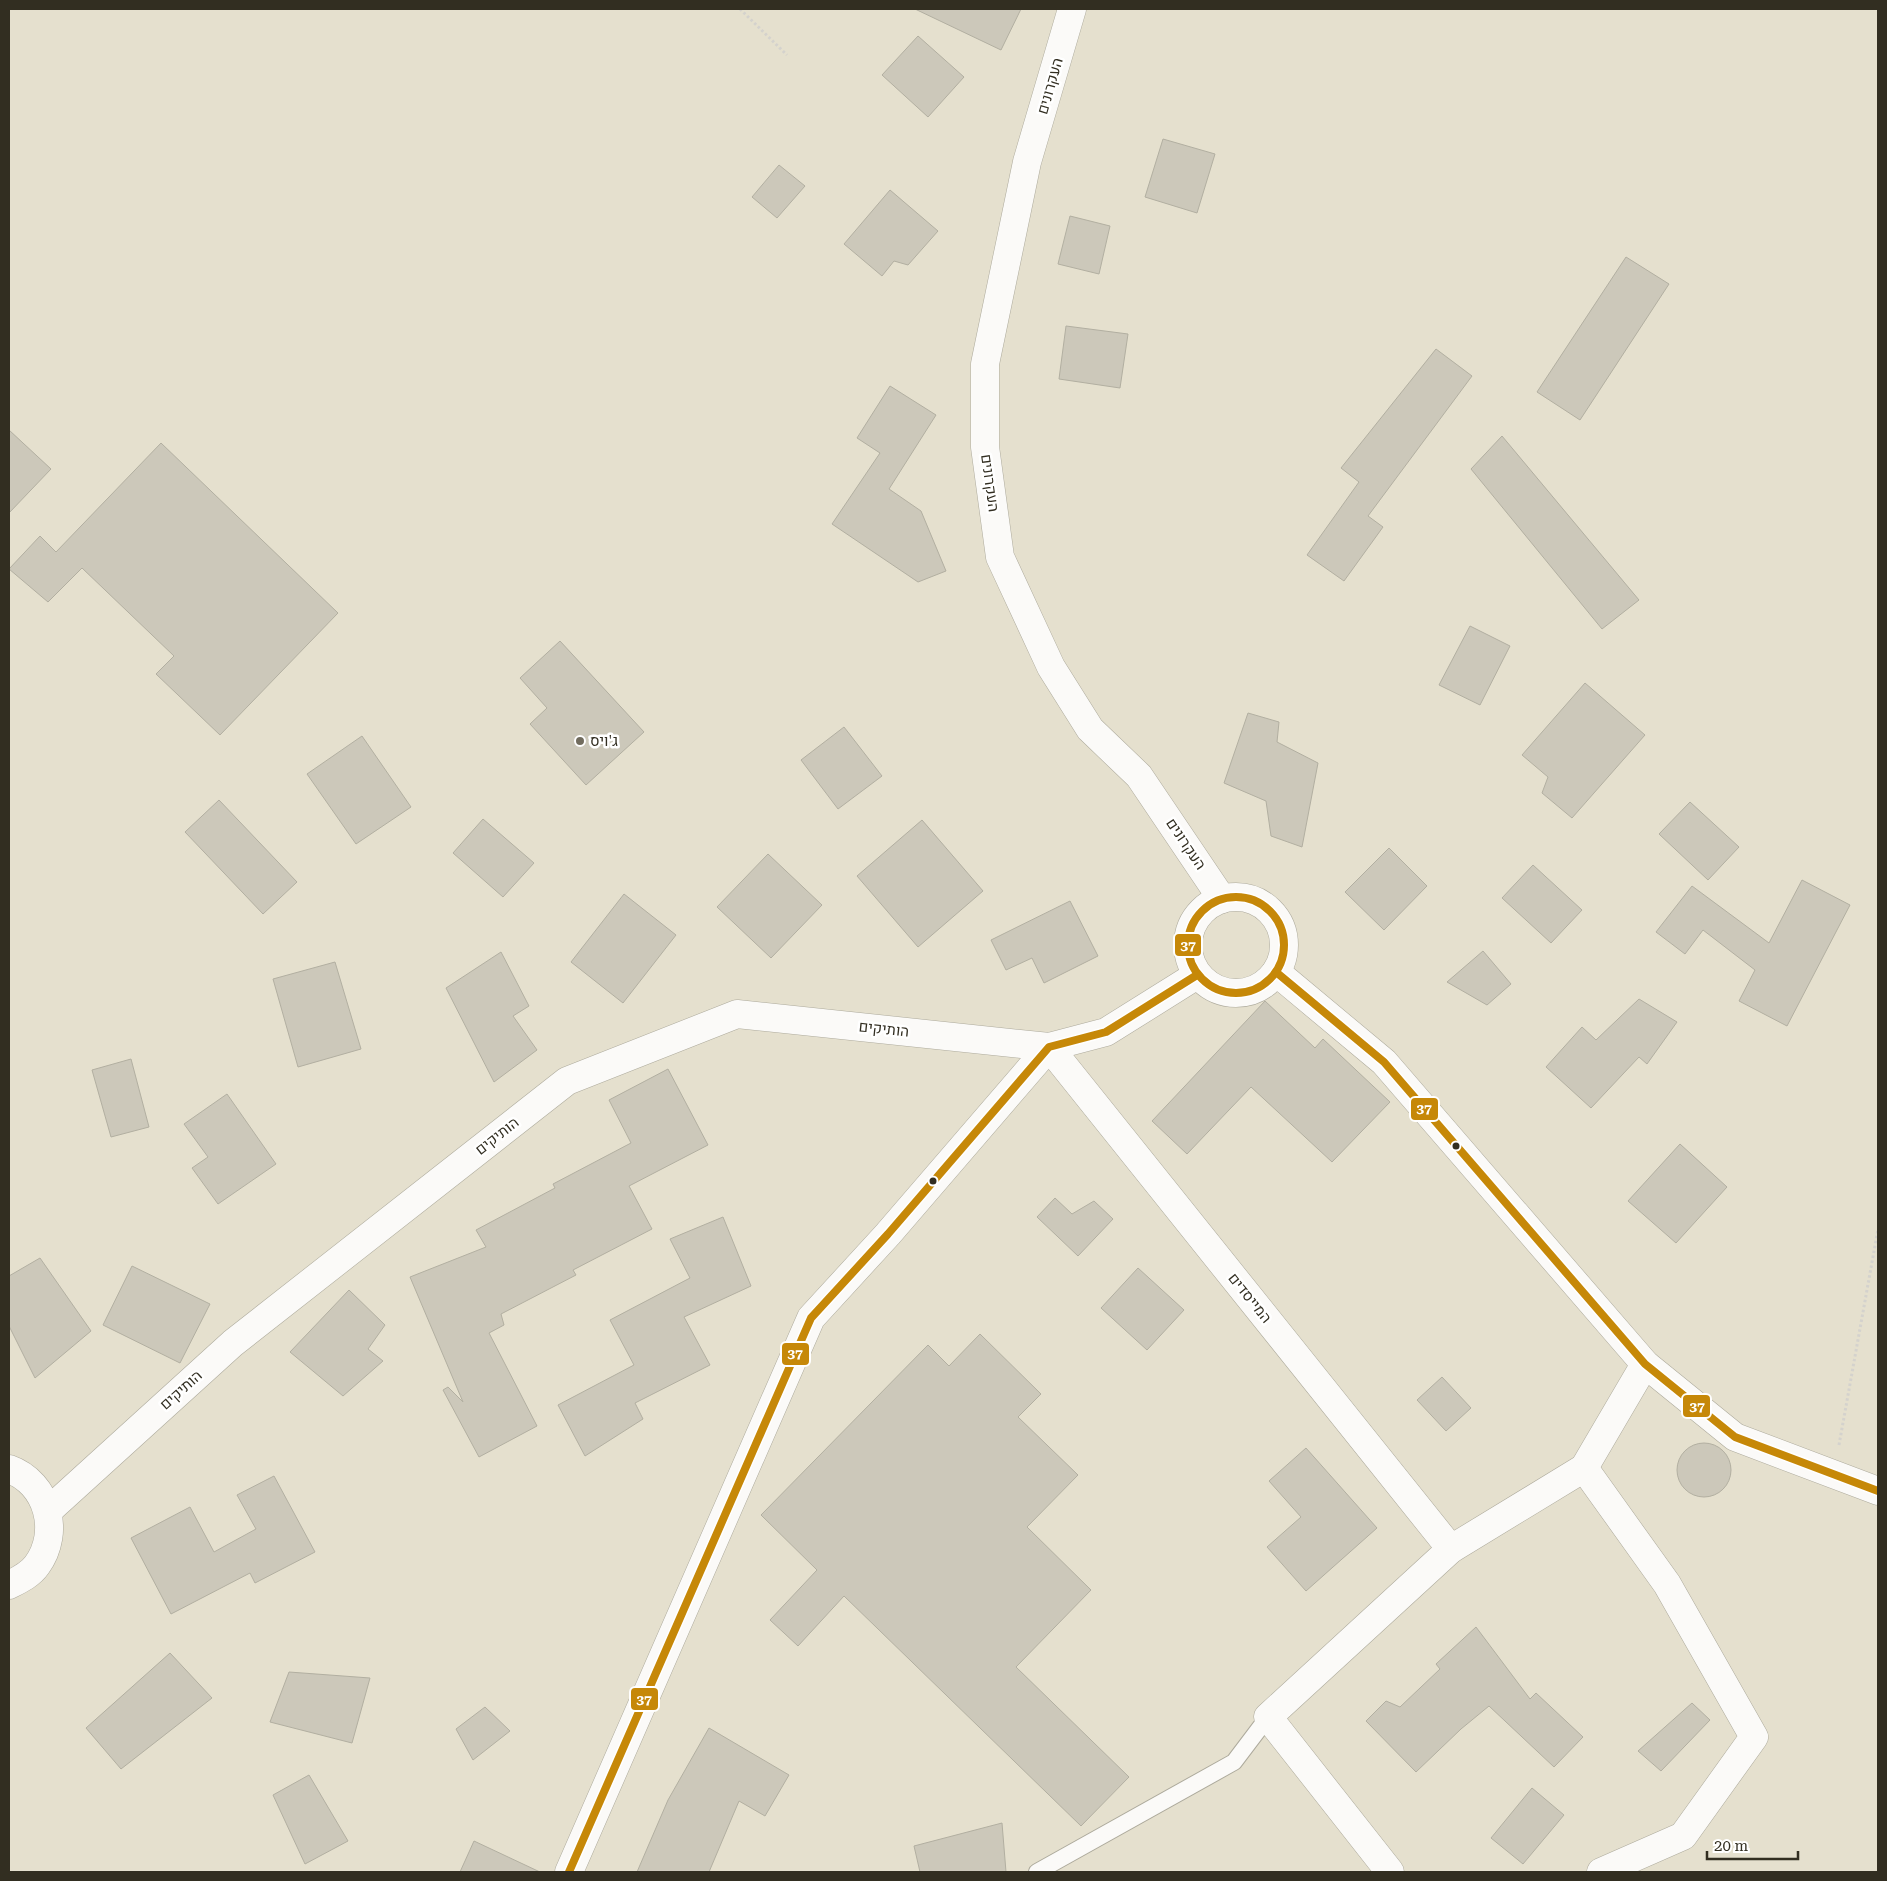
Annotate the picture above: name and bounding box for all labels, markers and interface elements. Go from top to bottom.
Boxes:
street label: העקרונים [1033,56,1067,116]
street label: העקרונים [977,453,1003,513]
place label: ג'ויס [590,732,618,750]
marker: ג'ויס [574,735,586,747]
street label: העקרונים [1162,815,1210,873]
line badge: 37 [1174,933,1202,957]
text: 37 [1180,937,1196,953]
street label: הותיקים [858,1017,910,1041]
line badge: 37 [1410,1097,1439,1121]
text: 37 [1416,1100,1432,1116]
street label: הותיקים [472,1113,522,1159]
unlabelled marker [1451,1141,1461,1151]
unlabelled marker [928,1176,938,1186]
street label: המייסדים [1224,1269,1276,1327]
line badge: 37 [781,1342,810,1366]
text: 37 [787,1345,803,1361]
street label: הותיקים [156,1366,206,1414]
line badge: 37 [1682,1394,1711,1418]
text: 37 [1689,1398,1705,1414]
line badge: 37 [630,1687,659,1711]
text: 37 [636,1691,652,1707]
scale bar [1707,1828,1798,1860]
text: 20 m [1714,1837,1749,1855]

